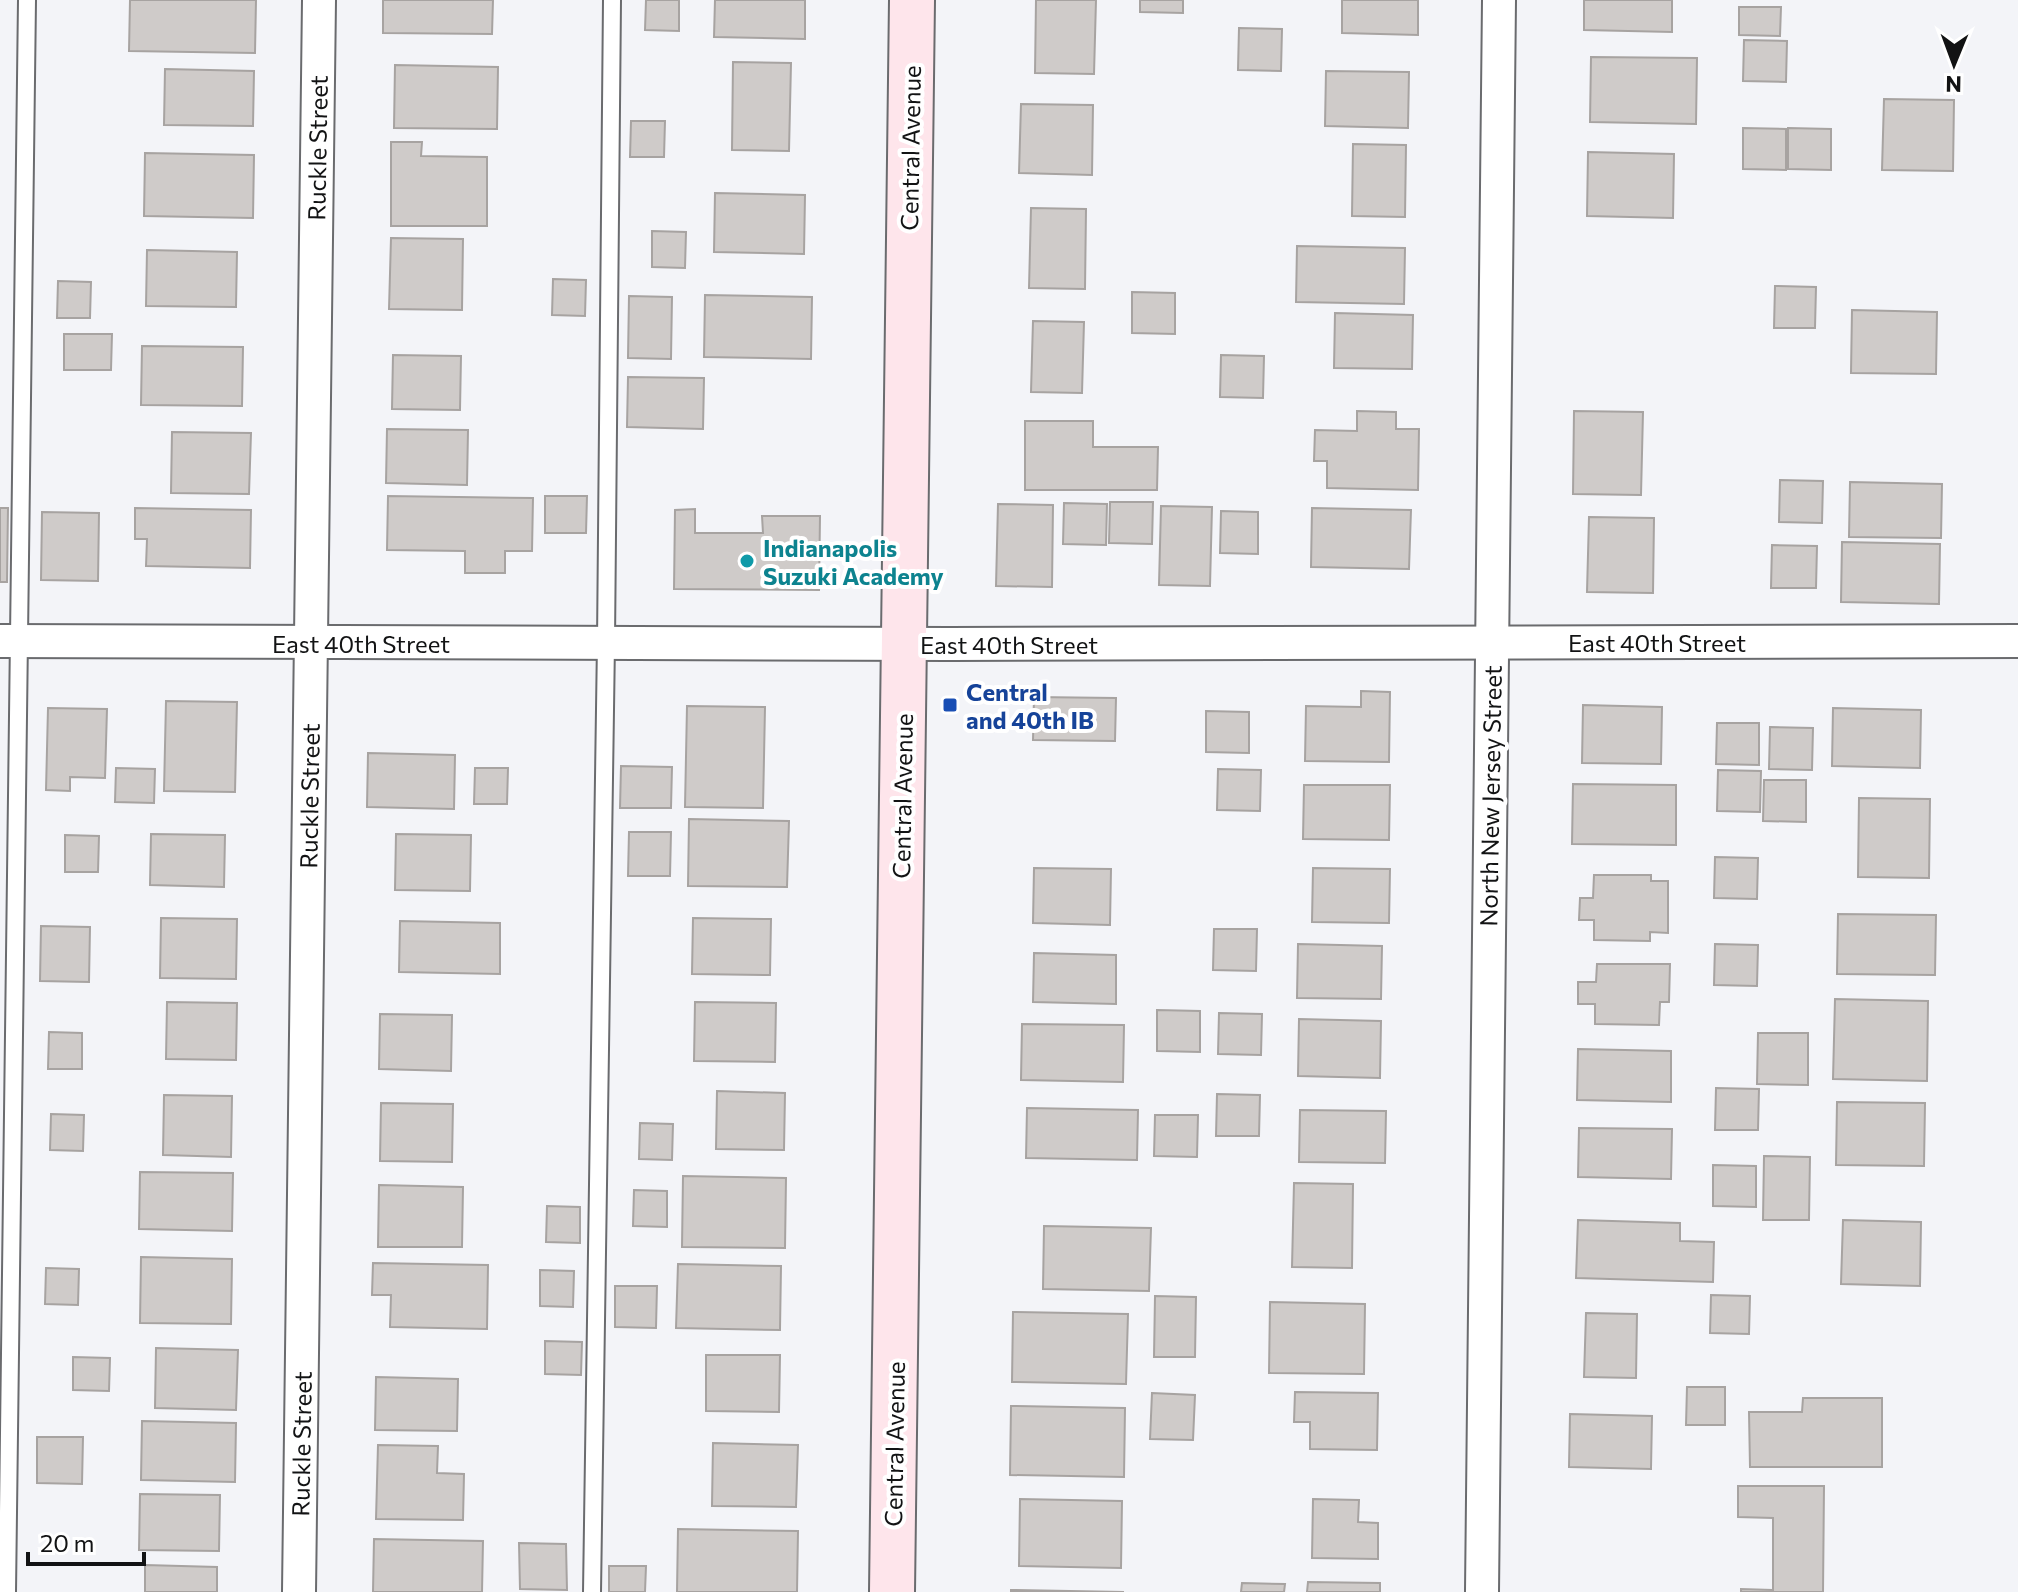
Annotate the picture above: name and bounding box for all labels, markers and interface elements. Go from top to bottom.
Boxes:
north arrow [1914,24,1994,104]
street label: Central Avenue [894,65,926,231]
text: N [1945,71,1962,98]
street label: Ruckle Street [301,75,333,221]
place label: Indianapolis Suzuki Academy [763,533,944,590]
marker: Indianapolis Suzuki Academy [738,552,756,570]
street label: East 40th Street [1568,628,1746,657]
street label: East 40th Street [272,629,450,658]
street label: East 40th Street [920,630,1098,659]
street label: North New Jersey Street [1473,665,1507,927]
place label: Central and 40th IB [966,677,1094,734]
marker: Central and 40th IB [941,696,959,714]
street label: Central Avenue [886,713,918,879]
street label: Ruckle Street [293,723,325,869]
street label: Central Avenue [878,1361,910,1527]
street label: Ruckle Street [285,1371,317,1517]
scale bar [28,1516,144,1566]
text: 20 m [40,1528,94,1557]

